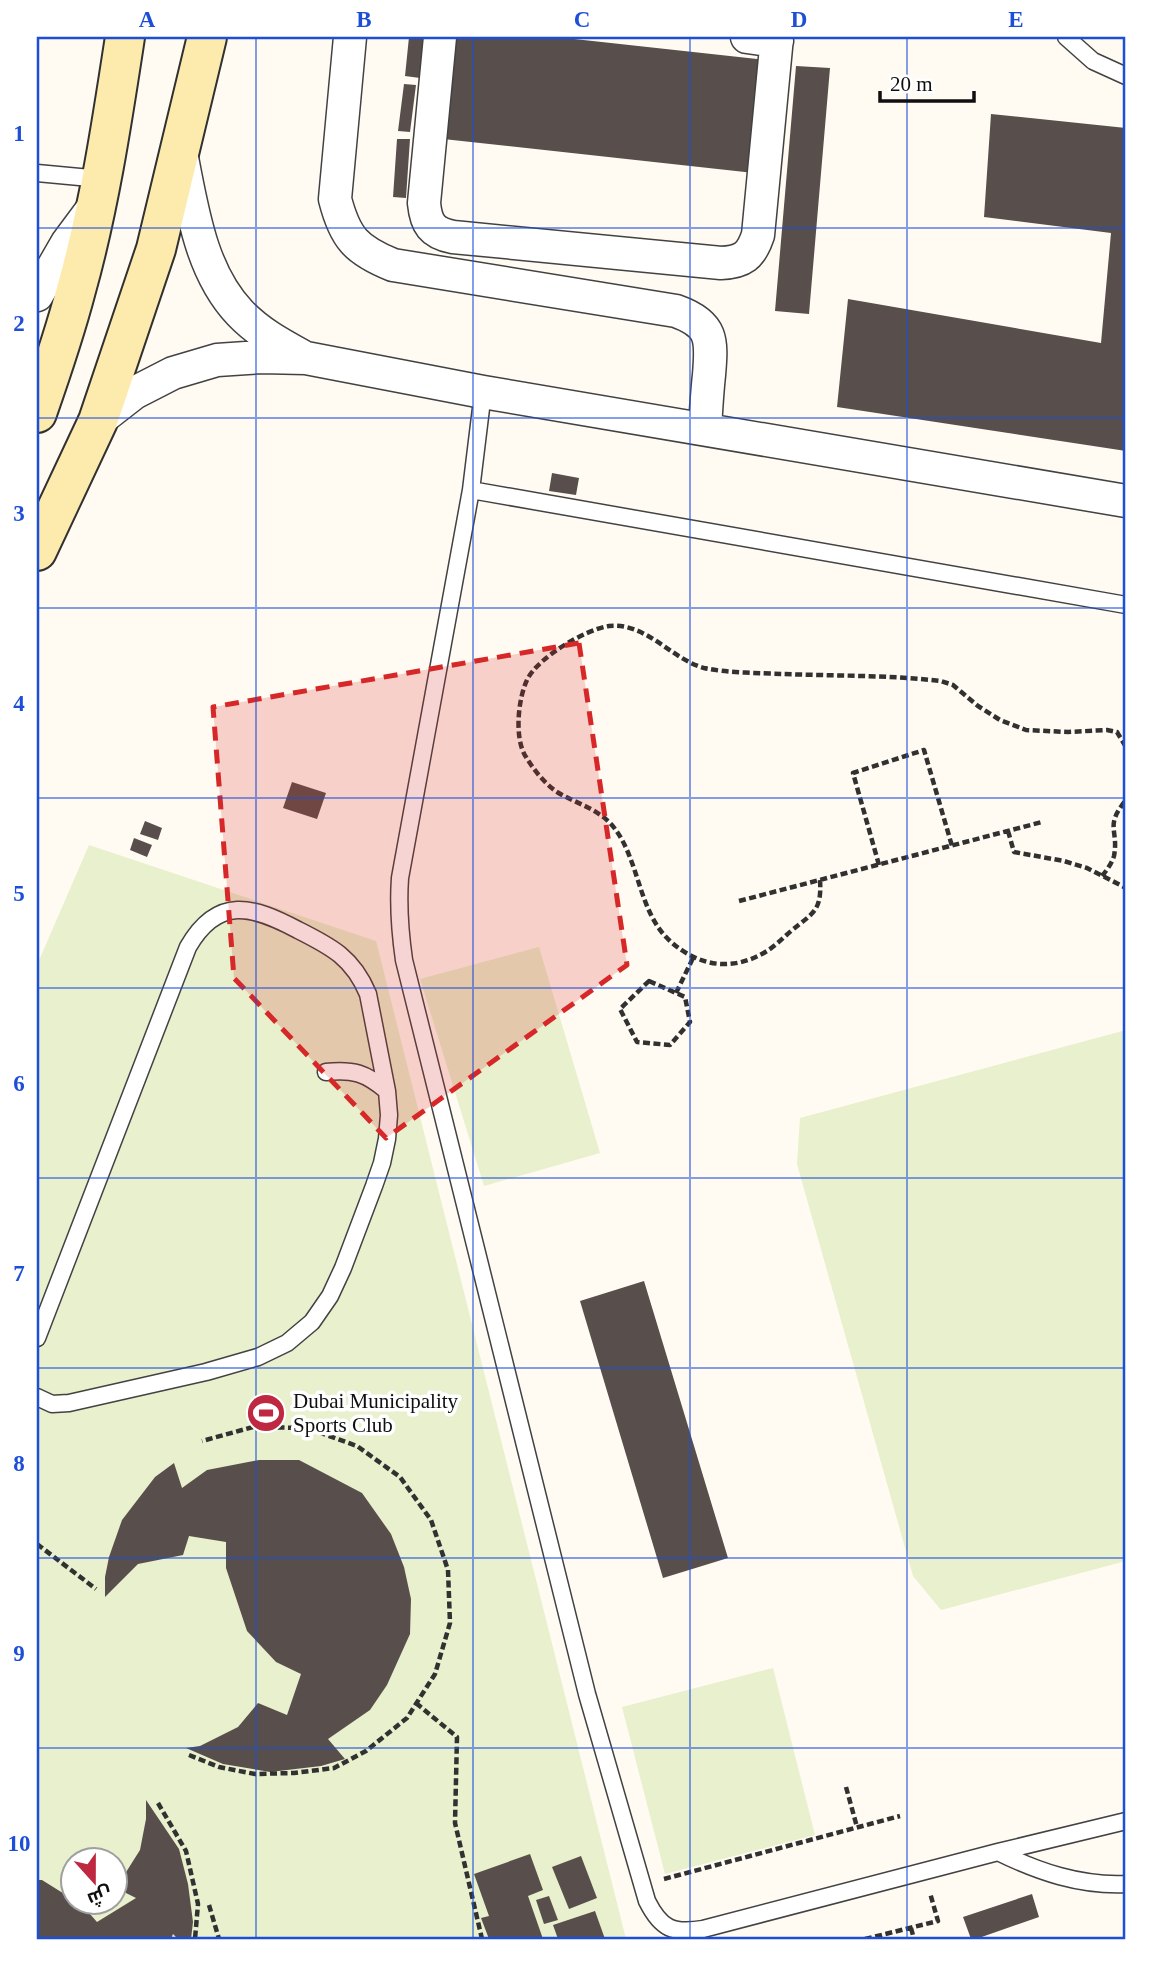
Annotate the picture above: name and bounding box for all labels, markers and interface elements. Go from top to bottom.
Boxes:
text: A [139,7,156,32]
text: B [356,7,372,32]
text: C [574,7,590,32]
text: D [791,7,807,32]
text: E [1008,7,1024,32]
scale bar [880,60,974,104]
text: 20 m [890,72,933,96]
text: 1 [13,121,25,146]
text: 2 [13,311,25,336]
text: 3 [13,501,25,526]
text: 4 [13,691,25,716]
text: 5 [13,881,25,906]
text: 6 [13,1071,25,1096]
text: 7 [13,1261,25,1286]
place label: Dubai Municipality Sports Club [293,1389,459,1437]
sports icon: Dubai Municipality Sports Club [245,1392,287,1434]
text: 8 [13,1451,25,1476]
text: 9 [13,1641,25,1666]
text: 10 [8,1831,31,1856]
north arrow [60,1846,130,1916]
text: ش [84,1881,115,1911]

